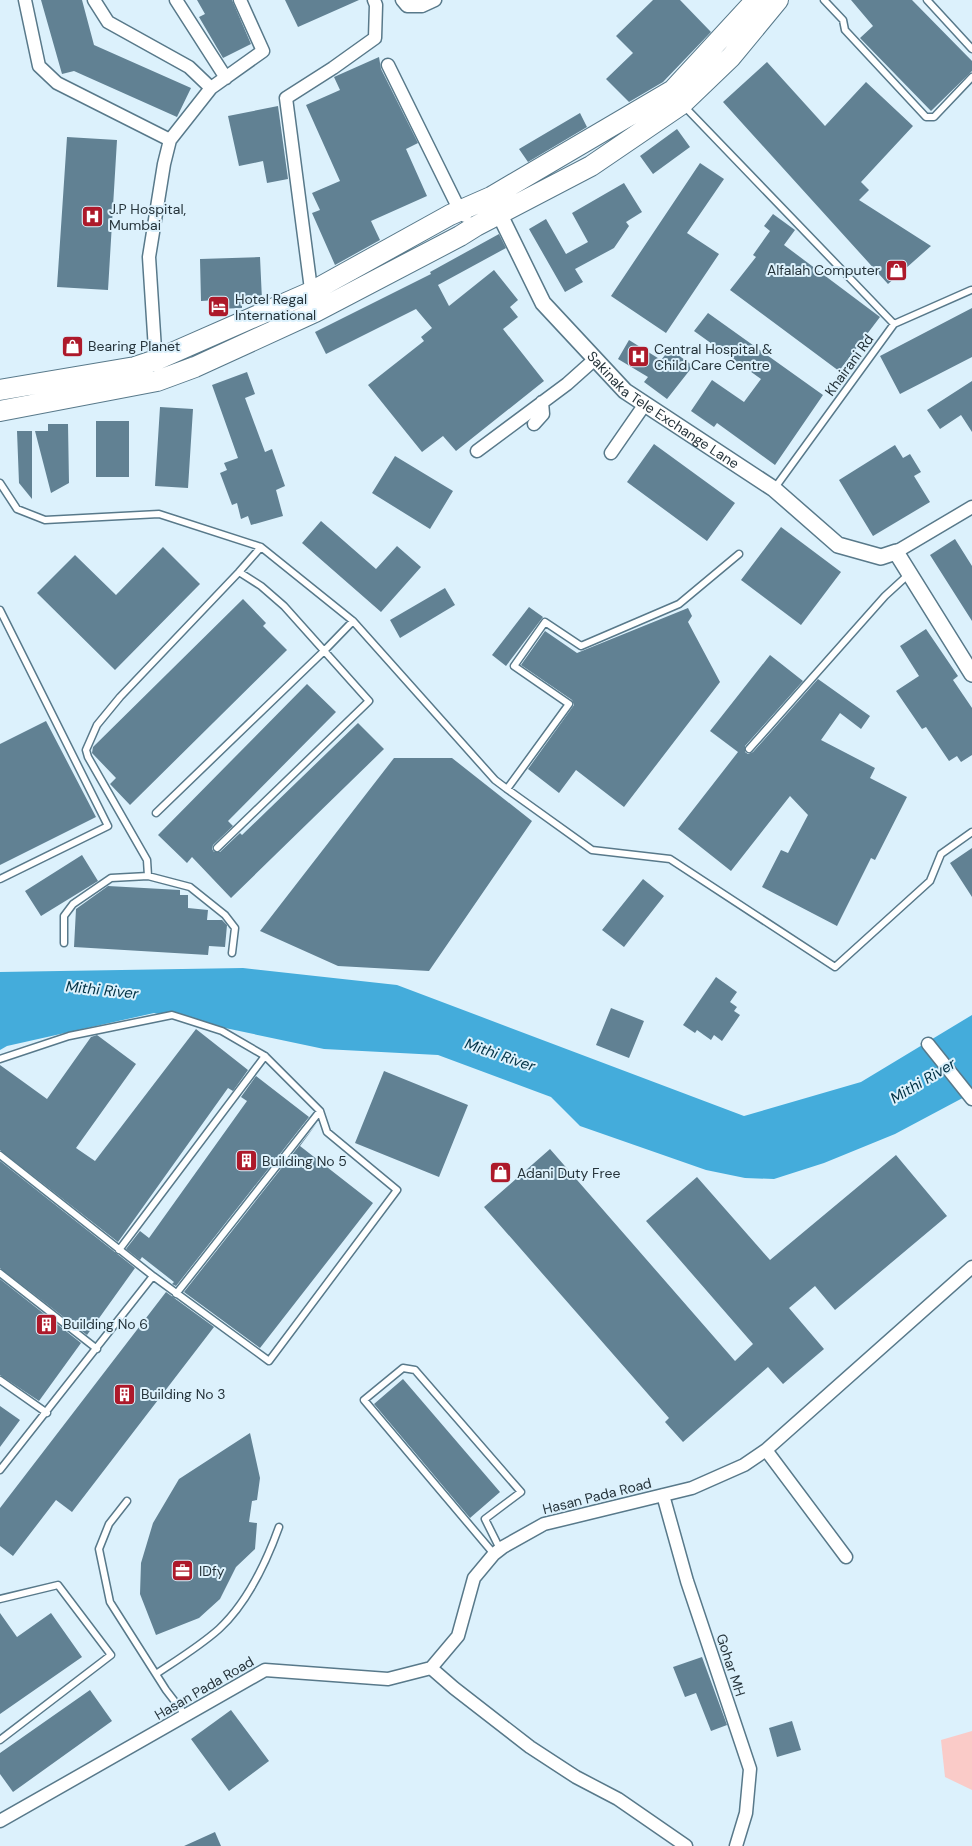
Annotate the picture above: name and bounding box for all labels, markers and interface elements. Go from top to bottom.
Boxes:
place label: J.P Hospital, Mumbai [109,200,187,234]
hospital icon: J.P Hospital, Mumbai [81,205,105,229]
shop icon: Alfalah Computer [884,258,908,282]
place label: Alfalah Computer [767,261,880,279]
place label: Hotel Regal International [235,290,316,324]
hotel icon: Hotel Regal International [207,295,231,319]
street label: Khairani Rd [821,331,877,399]
shop icon: Bearing Planet [60,334,84,358]
place label: Bearing Planet [88,337,180,355]
place label: Central Hospital & Child Care Centre [654,340,772,374]
hospital icon: Central Hospital & Child Care Centre [626,345,650,369]
street label: Sakinaka Tele Exchange Lane [583,347,743,473]
water label: Mithi River [65,976,140,1004]
water label: Mithi River [462,1034,538,1076]
water label: Mithi River [887,1053,960,1108]
building icon: Building No 5 [234,1149,258,1173]
place label: Building No 5 [262,1152,347,1170]
shop icon: Adani Duty Free [489,1161,513,1185]
place label: Adani Duty Free [517,1164,620,1182]
building icon: Building No 6 [35,1312,59,1336]
place label: Building No 6 [63,1315,148,1333]
building icon: Building No 3 [113,1382,137,1406]
place label: Building No 3 [141,1385,226,1403]
street label: Hasan Pada Road [541,1474,653,1518]
office icon: IDfy [171,1559,195,1583]
place label: IDfy [199,1562,225,1580]
street label: Gohar MH [712,1631,750,1699]
street label: Hasan Pada Road [151,1652,257,1724]

